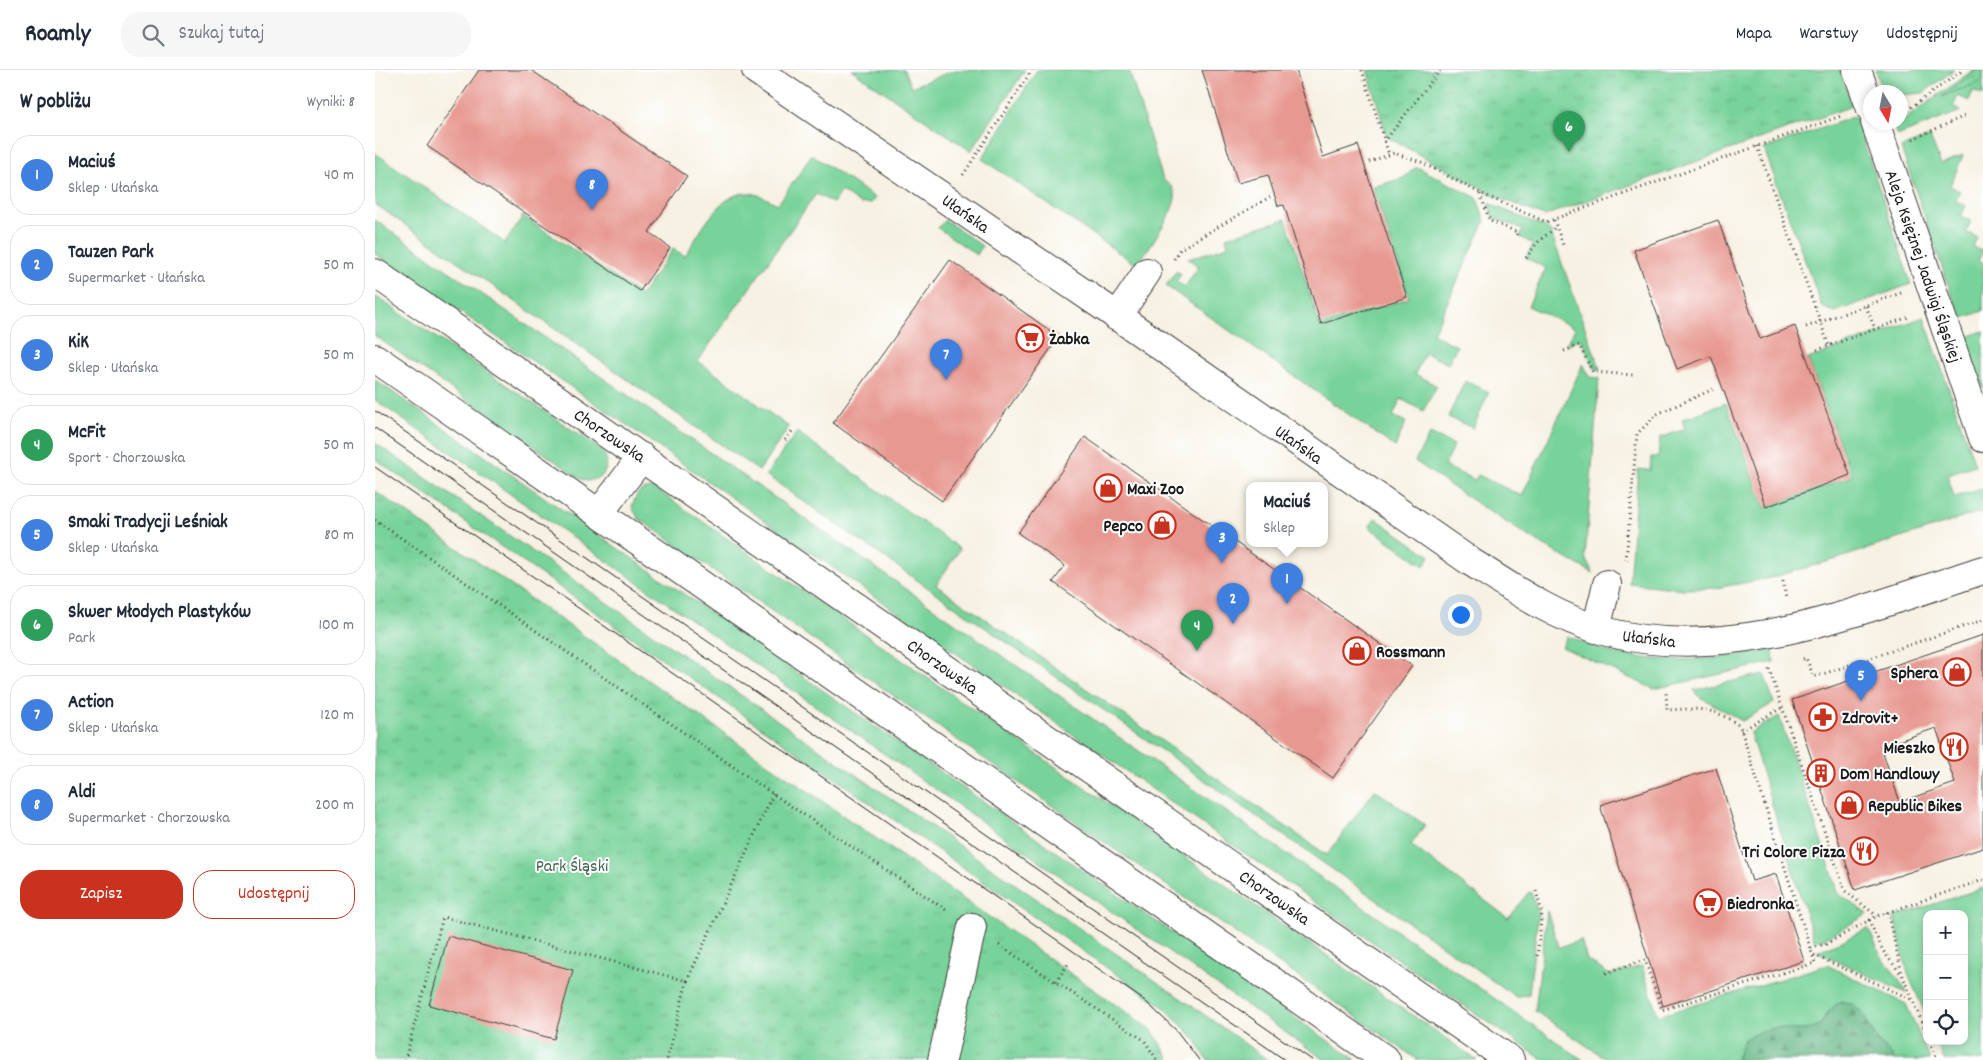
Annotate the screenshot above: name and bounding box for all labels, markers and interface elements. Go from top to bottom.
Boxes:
search box [121,12,471,57]
text: Roamly [25,18,91,52]
icon: search [139,21,167,49]
text: Szukaj tutaj [179,21,264,48]
text: Mapa [1736,22,1772,47]
text: Warstwy [1800,22,1858,47]
text: Udostępnij [1886,22,1958,47]
north arrow [1863,85,1908,130]
text: W pobliżu [20,88,91,118]
text: Wyniki: 8 [307,91,355,114]
pin: 6 [1553,111,1585,152]
text: Maciuś [68,150,116,177]
text: 1 [35,164,39,187]
text: 40 m [324,164,354,187]
street label: Aleja Księżnej Jadwigi Śląskiej [1877,167,1966,367]
pin: 8 [576,169,608,210]
text: Sklep · Ułańska [68,177,158,200]
street label: Ułańska [936,189,994,241]
text: Tauzen Park [68,240,154,267]
text: 2 [34,254,41,277]
text: 50 m [323,254,354,277]
text: Supermarket · Ułańska [68,267,205,290]
supermarket icon: Żabka [1015,323,1045,353]
place label: Żabka [1049,328,1090,353]
text: KiK [68,330,89,357]
pin: 7 [930,339,962,380]
text: 3 [33,344,41,367]
text: 50 m [323,344,354,367]
text: Sklep · Ułańska [68,357,158,380]
street label: Chorzowska [568,404,650,471]
text: McFit [68,420,106,447]
street label: Ułańska [1269,420,1327,472]
text: 4 [34,434,40,457]
text: 50 m [323,434,354,457]
text: Sport · Chorzowska [68,447,185,470]
shop icon: Maxi Zoo [1093,473,1123,503]
place label: Maxi Zoo [1127,478,1184,503]
popup [1246,482,1328,547]
text: Maciuś [1263,490,1311,517]
text: Smaki Tradycji Leśniak [68,510,228,537]
shop icon: Pepco [1147,510,1177,540]
place label: Pepco [1103,515,1143,540]
text: Sklep [1263,517,1295,540]
pin: 3 [1206,522,1238,563]
text: 5 [33,524,41,547]
text: 80 m [324,524,354,547]
text: Sklep · Ułańska [68,537,158,560]
pin: 1 [1271,563,1303,604]
pin: 2 [1217,583,1249,624]
text: Skwer Młodych Plastyków [68,600,251,627]
your location [1448,602,1474,628]
pin: 4 [1181,610,1213,651]
text: 6 [33,614,41,637]
text: 100 m [318,614,354,637]
street label: Ułańska [1621,625,1677,656]
text: Park [68,627,95,650]
street label: Chorzowska [901,634,983,702]
shop icon: Rossmann [1342,636,1372,666]
place label: Rossmann [1376,641,1445,666]
shop icon: Sphera [1942,657,1972,687]
pin: 5 [1845,660,1877,701]
place label: Sphera [1890,662,1939,687]
text: Action [68,690,114,717]
pharmacy icon: Zdrovit+ [1808,702,1838,732]
text: 7 [34,704,40,727]
text: 120 m [320,704,354,727]
place label: Zdrovit+ [1842,707,1899,732]
text: Sklep · Ułańska [68,717,158,740]
restaurant icon: Mieszko [1939,732,1969,762]
place label: Mieszko [1883,737,1935,762]
building icon: Dom Handlowy [1806,758,1836,788]
place label: Dom Handlowy [1840,763,1940,788]
text: Aldi [68,780,95,807]
shop icon: Republic Bikes [1834,790,1864,820]
text: 8 [34,794,40,817]
text: 200 m [315,794,354,817]
place label: Republic Bikes [1868,795,1963,820]
text: Supermarket · Chorzowska [68,807,230,830]
restaurant icon: Tri Colore Pizza [1849,836,1879,866]
place label: Tri Colore Pizza [1742,841,1846,866]
park label: Park Śląski [536,855,608,880]
street label: Chorzowska [1233,865,1315,933]
button: Zapisz [20,870,183,919]
button: Udostępnij [193,870,355,919]
supermarket icon: Biedronka [1693,888,1723,918]
place label: Biedronka [1727,893,1795,918]
map controls [1923,910,1968,1045]
button: + [1923,910,1968,955]
button: − [1923,955,1968,1000]
button: locate [1923,1000,1968,1045]

